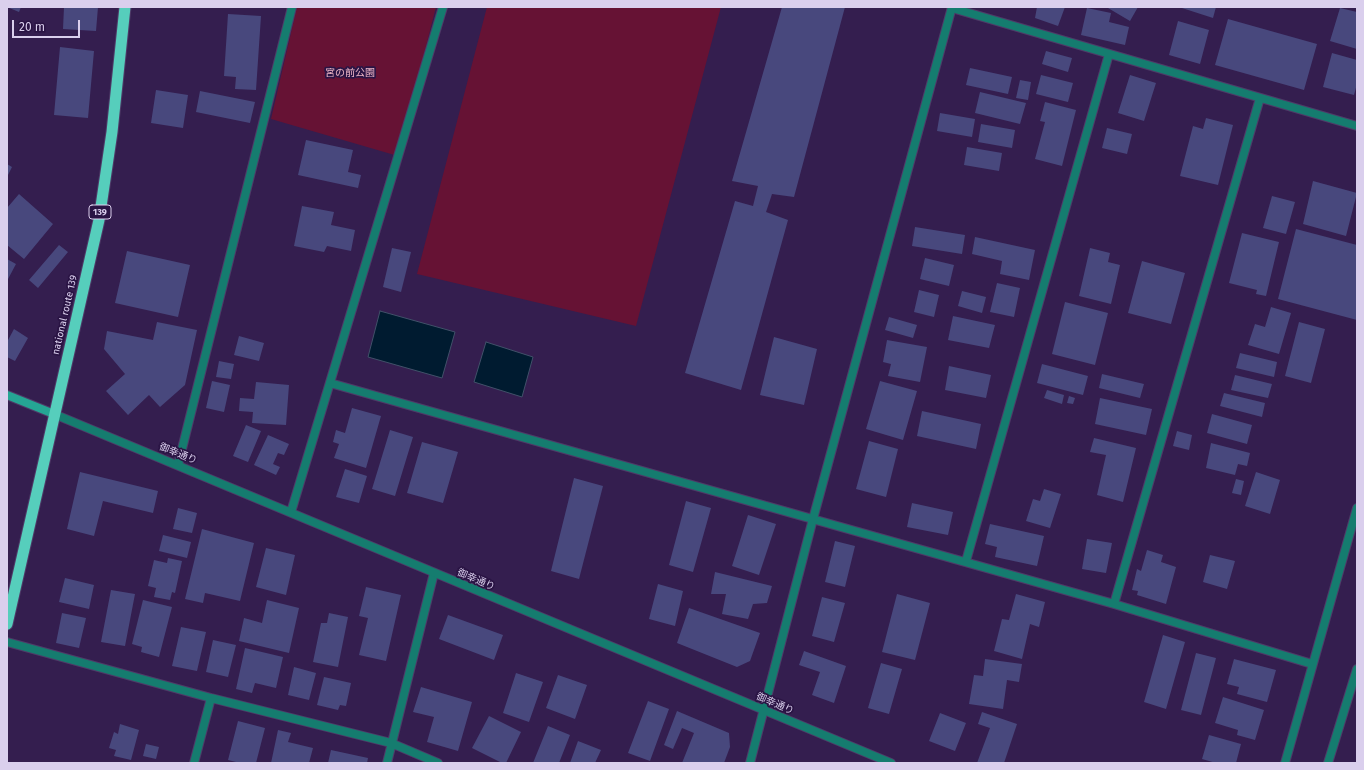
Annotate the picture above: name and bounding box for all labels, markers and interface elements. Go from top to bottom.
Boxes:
scale bar [14,12,82,38]
text: 20 m [19,20,45,34]
park label: 宮の前公園 [325,67,375,79]
road number: 139 [89,205,111,219]
street label: national route 139 [50,274,80,356]
street label: 御幸通り [157,441,199,467]
street label: 御幸通り [455,567,497,593]
street label: 御幸通り [754,691,796,717]

